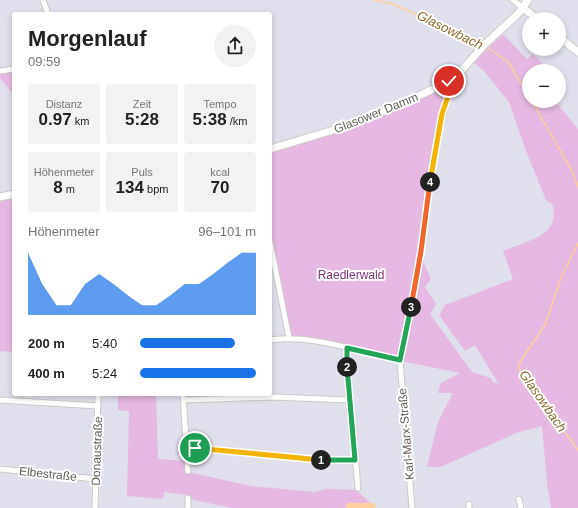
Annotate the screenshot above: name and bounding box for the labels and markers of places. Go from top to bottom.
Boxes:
pin [432,64,466,98]
pin: 4 [420,172,440,192]
pin: 3 [401,297,421,317]
pin: 2 [337,357,357,377]
pin [178,431,212,465]
pin: 1 [311,450,331,470]

